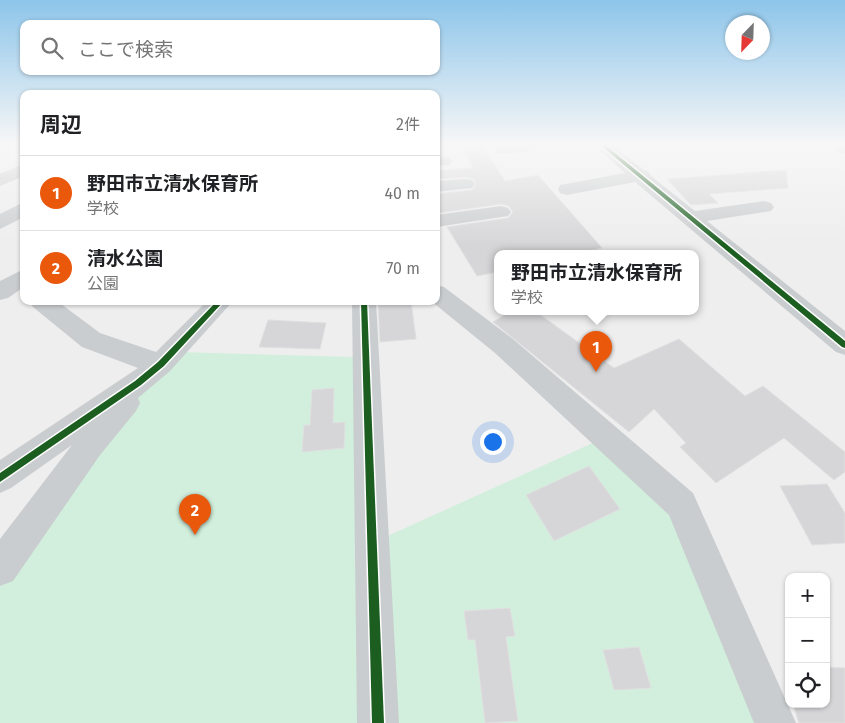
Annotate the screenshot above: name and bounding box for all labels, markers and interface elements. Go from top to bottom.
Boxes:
north arrow [725,15,770,60]
search box [20,20,440,75]
icon: search [38,34,66,62]
text: ここで検索 [78,38,173,61]
text: 周辺 [40,112,82,138]
text: 2件 [396,115,420,134]
text: 野田市立清水保育所 [87,172,258,195]
text: 1 [52,184,60,203]
text: 40 m [385,184,420,203]
text: 学校 [87,199,119,218]
text: 清水公園 [87,247,163,270]
popup [494,250,699,315]
text: 2 [52,259,60,278]
text: 70 m [386,259,420,278]
text: 野田市立清水保育所 [511,261,682,284]
text: 公園 [87,274,119,293]
text: 学校 [511,288,543,307]
pin: 1 [580,331,612,372]
your location [480,429,506,455]
pin: 2 [179,494,211,535]
map controls [785,573,830,708]
button: + [785,573,830,618]
button: − [785,618,830,663]
button: locate [785,663,830,708]

